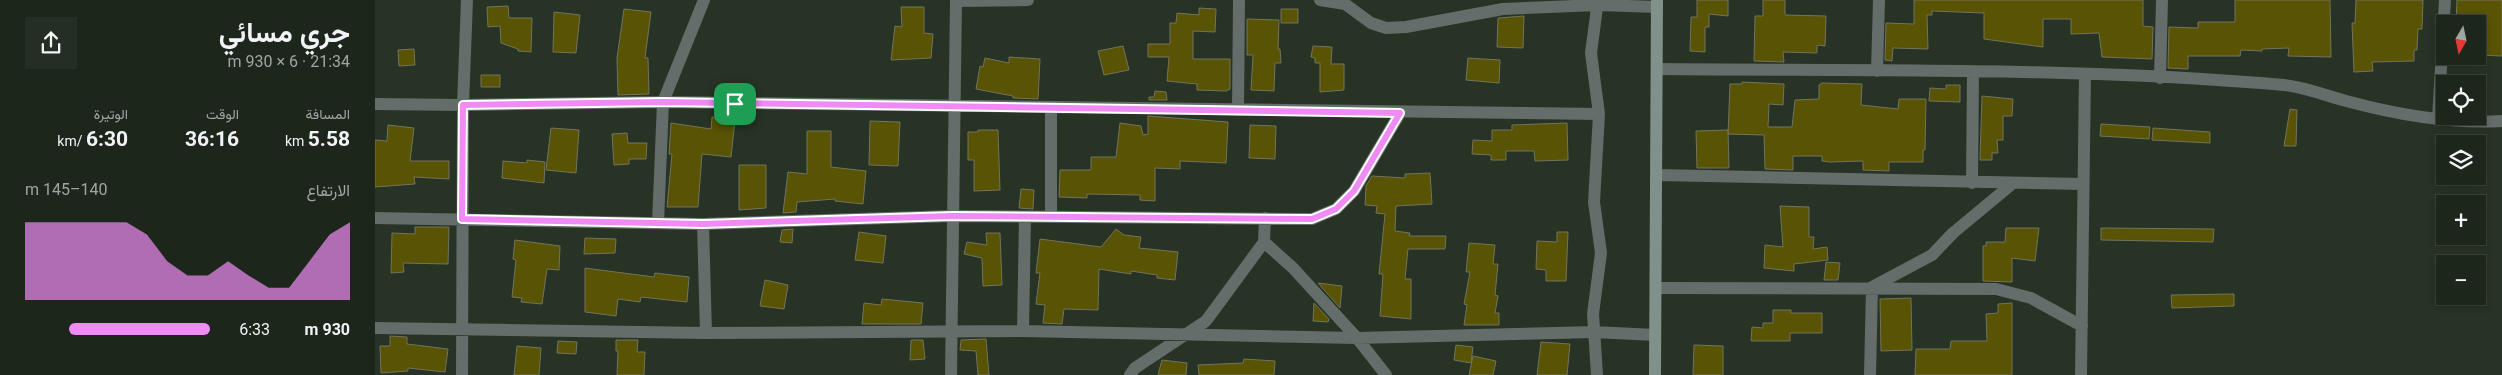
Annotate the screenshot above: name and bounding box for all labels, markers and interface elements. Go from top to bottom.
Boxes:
north arrow [2436,15,2486,65]
map controls [2436,15,2486,305]
text: جري مسائي [219,16,350,49]
button: share [25,17,77,69]
text: 21:34 · 6 × 930 m [228,52,350,71]
button: locate [2436,75,2486,125]
pin [714,83,756,125]
icon: arrive [721,90,749,118]
text: الوتيرة [94,106,128,122]
text: الوقت [206,106,239,122]
text: المسافة [306,106,350,122]
text: 6:30 [86,127,128,151]
text: 36:16 [185,127,239,151]
text: 5.58 [308,127,350,151]
text: /km [57,133,86,149]
text: km [285,133,308,149]
button: layers [2436,135,2486,185]
text: 140–145 m [25,180,107,199]
text: الارتفاع [307,181,350,200]
button: + [2436,195,2486,245]
button: − [2436,255,2486,305]
text: 6:33 [239,320,270,339]
text: 930 m [305,320,350,339]

